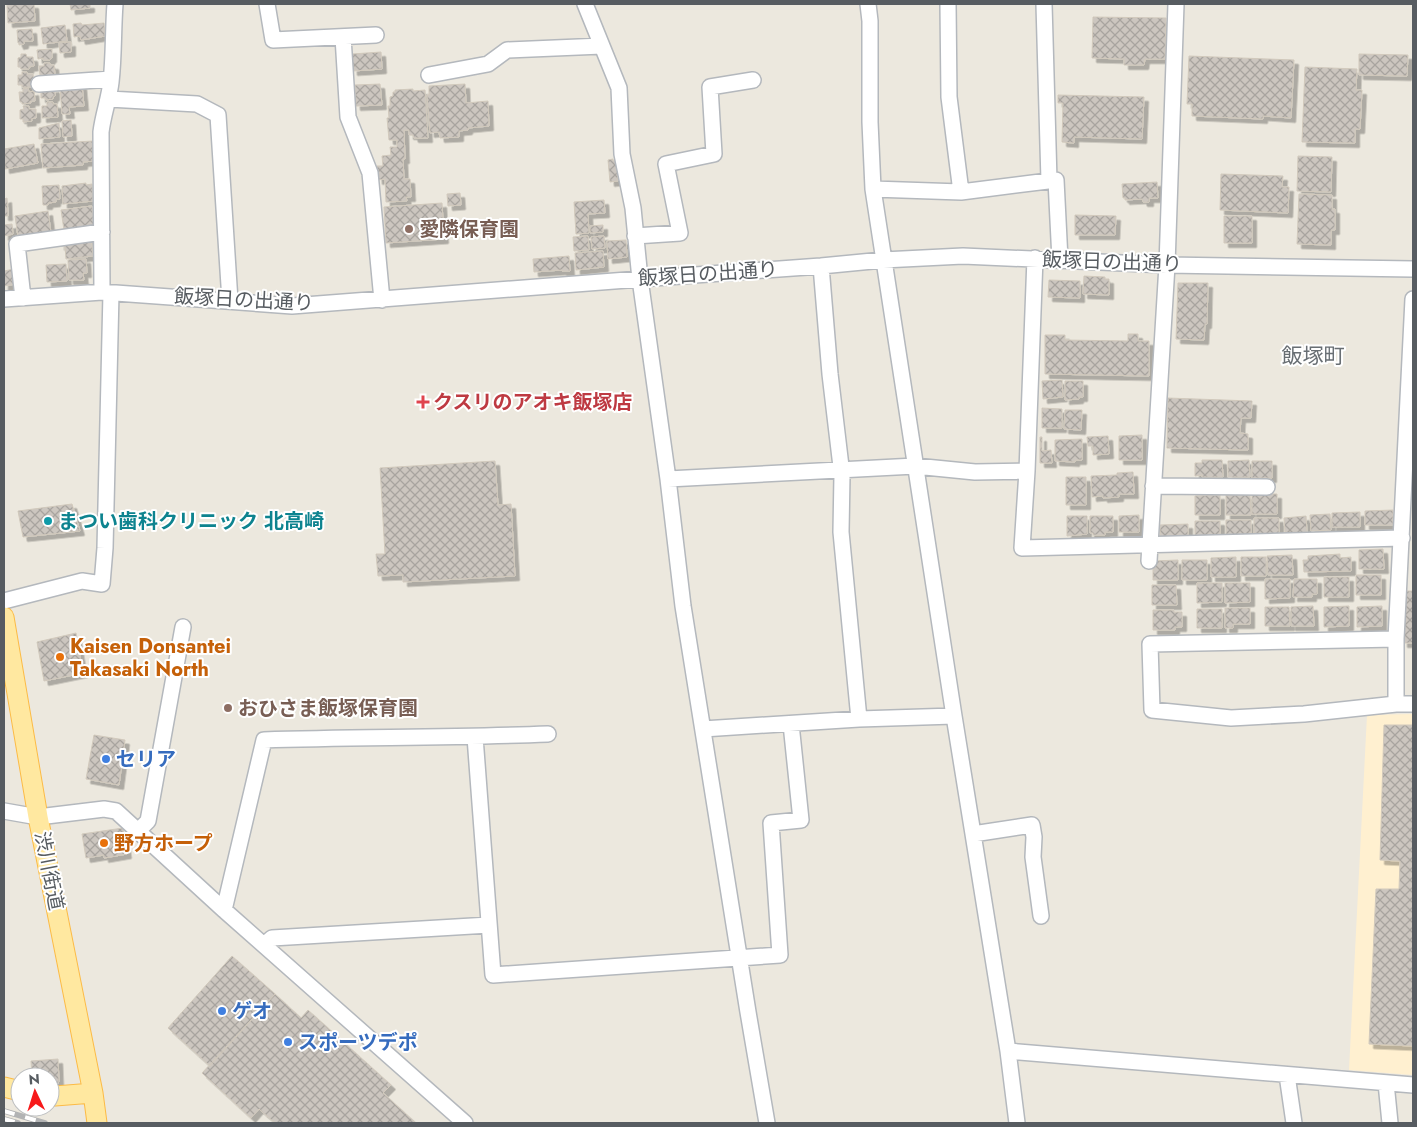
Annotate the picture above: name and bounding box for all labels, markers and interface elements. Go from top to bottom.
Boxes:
place label: 愛隣保育園 [419,215,519,244]
marker: 愛隣保育園 [403,223,415,235]
street label: 飯塚日の出通り [1042,245,1182,279]
street label: 飯塚日の出通り [637,255,779,293]
street label: 飯塚日の出通り [173,282,315,318]
district label: 飯塚町 [1282,341,1345,371]
place label: クスリのアオキ飯塚店 [433,388,632,417]
marker: クスリのアオキ飯塚店 [417,396,429,408]
place label: まつい歯科クリニック 北高崎 [58,507,324,536]
marker: まつい歯科クリニック 北高崎 [42,515,54,527]
place label: Kaisen Donsantei Takasaki North [70,632,231,684]
marker: Kaisen Donsantei Takasaki North [54,651,66,663]
place label: おひさま飯塚保育園 [238,694,418,723]
marker: おひさま飯塚保育園 [222,702,234,714]
place label: セリア [116,745,176,774]
marker: セリア [100,753,112,765]
street label: 渋川街道 [27,829,71,913]
place label: 野方ホープ [114,829,213,858]
marker: 野方ホープ [98,837,110,849]
place label: ゲオ [232,997,272,1026]
marker: ゲオ [216,1005,228,1017]
place label: スポーツデポ [298,1028,418,1057]
marker: スポーツデポ [282,1036,294,1048]
north arrow [10,1067,60,1117]
text: N [28,1069,40,1089]

